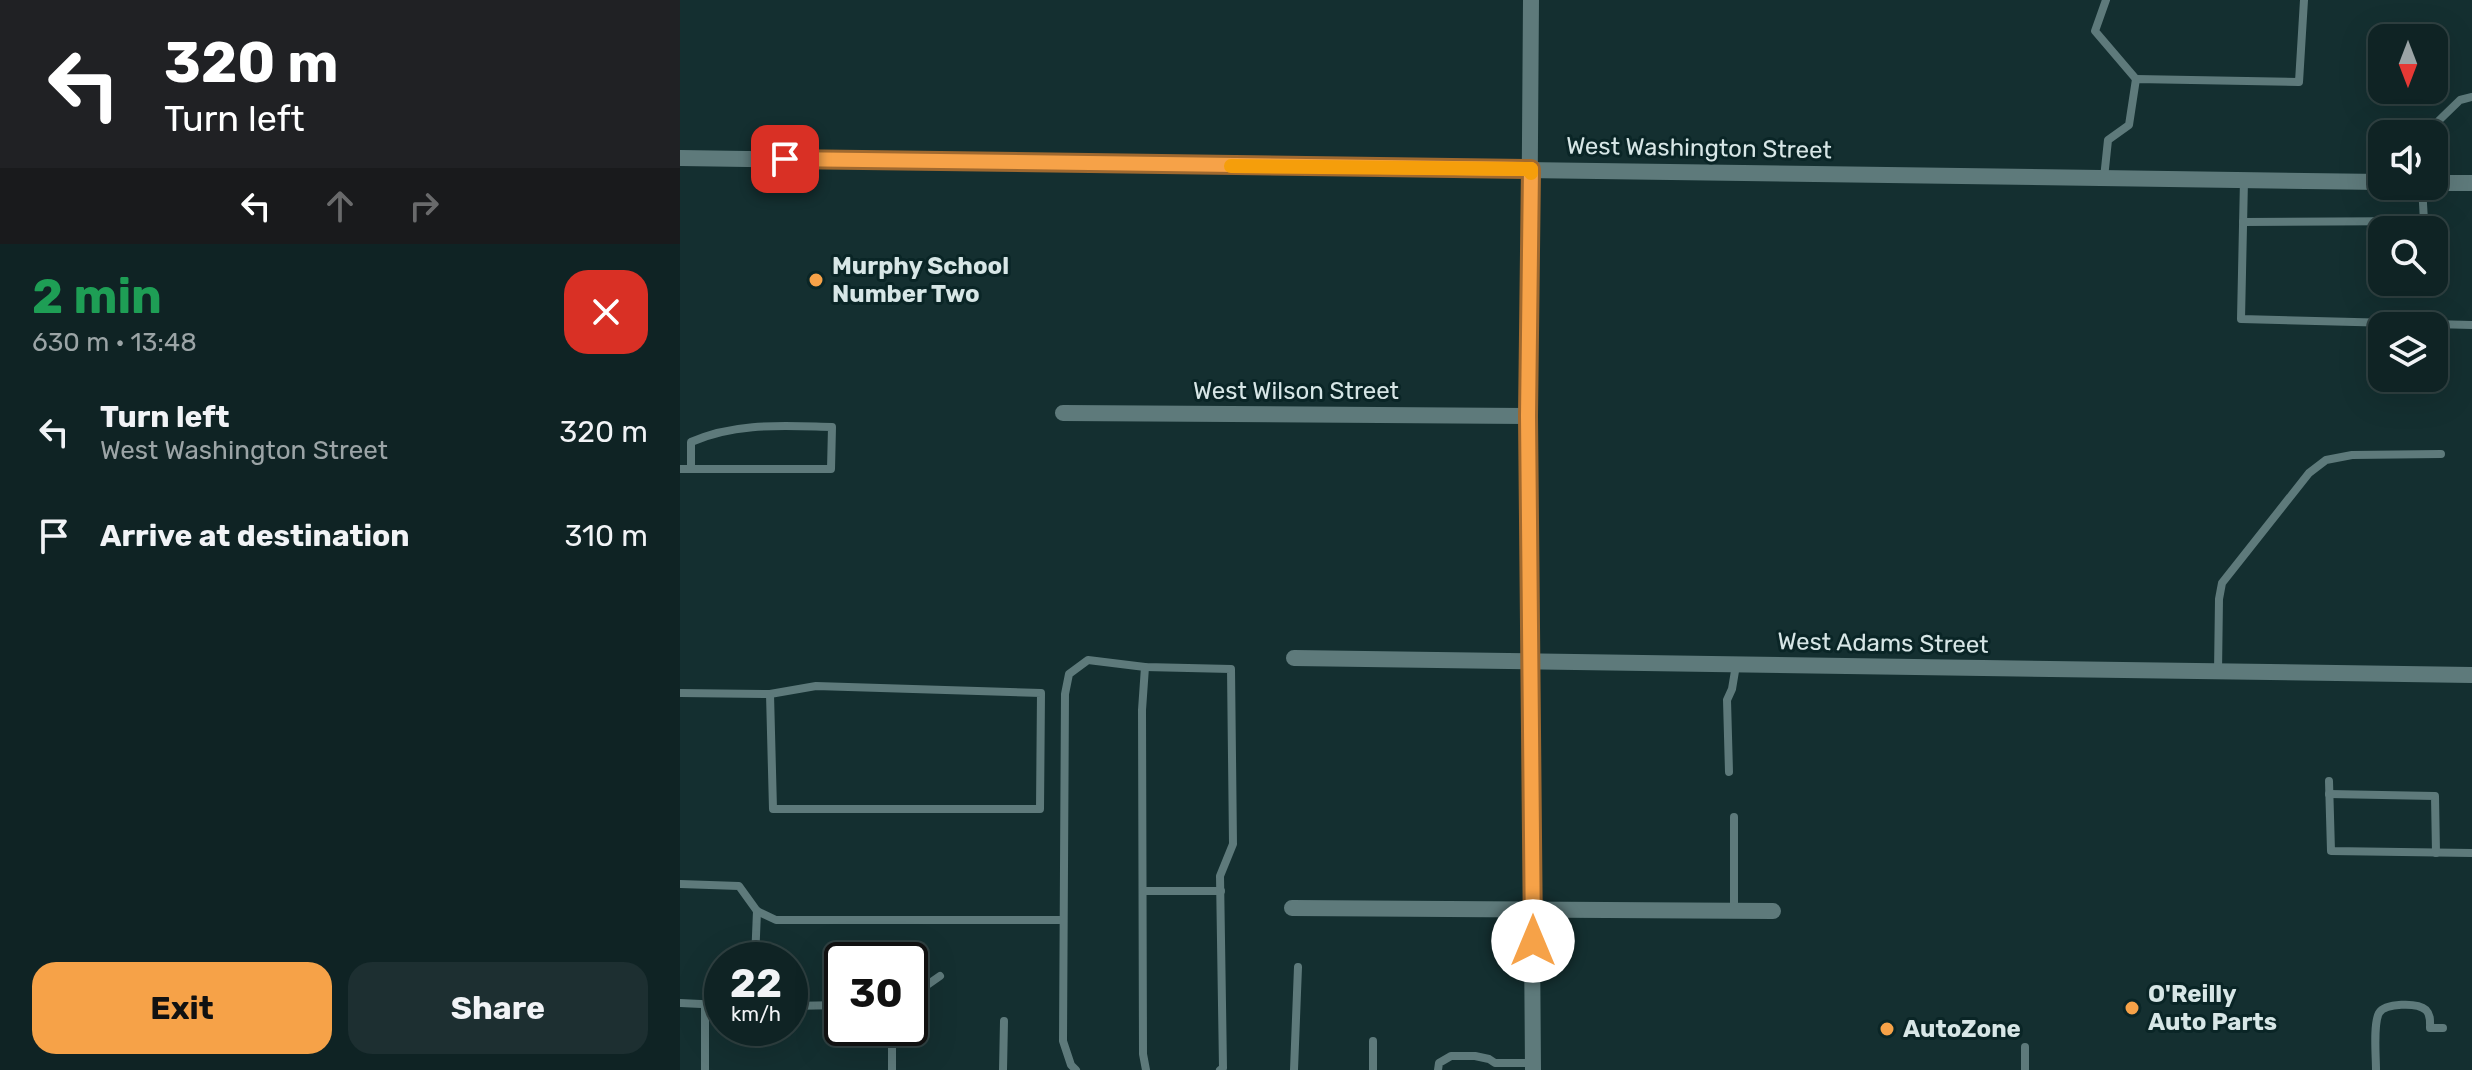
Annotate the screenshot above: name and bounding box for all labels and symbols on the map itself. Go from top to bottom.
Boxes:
north arrow [2368,24,2448,104]
pin [751,125,819,193]
street label: West Washington Street [1566,132,1832,164]
place label: Murphy School Number Two [832,252,1009,308]
marker: Murphy School Number Two [807,271,825,289]
street label: West Wilson Street [1193,377,1399,405]
street label: West Adams Street [1777,627,1989,659]
position arrow [1491,899,1575,983]
speed limit sign: 30 [824,942,928,1046]
place label: O'Reilly Auto Parts [2148,980,2277,1036]
marker: O'Reilly Auto Parts [2123,999,2141,1017]
place label: AutoZone [1903,1015,2021,1043]
marker: AutoZone [1878,1020,1896,1038]

